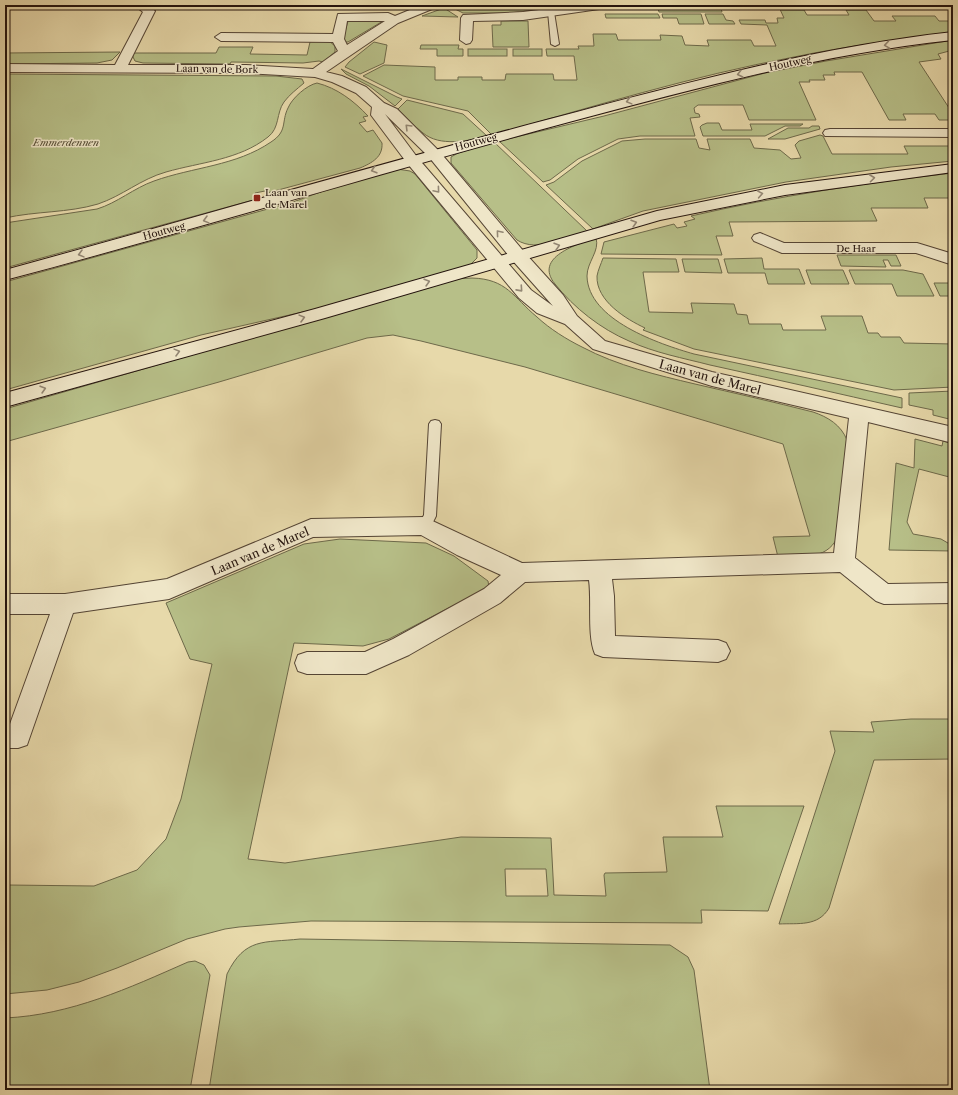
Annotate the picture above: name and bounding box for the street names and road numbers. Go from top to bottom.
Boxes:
street label: Houtweg [768,52,813,74]
street label: Laan van de Bork [176,62,260,76]
street label: Houtweg [454,130,499,154]
street label: Houtweg [142,219,187,243]
street label: De Haar [836,242,877,255]
street label: Laan van de Marel [657,356,763,398]
street label: Laan van de Marel [209,523,312,578]

